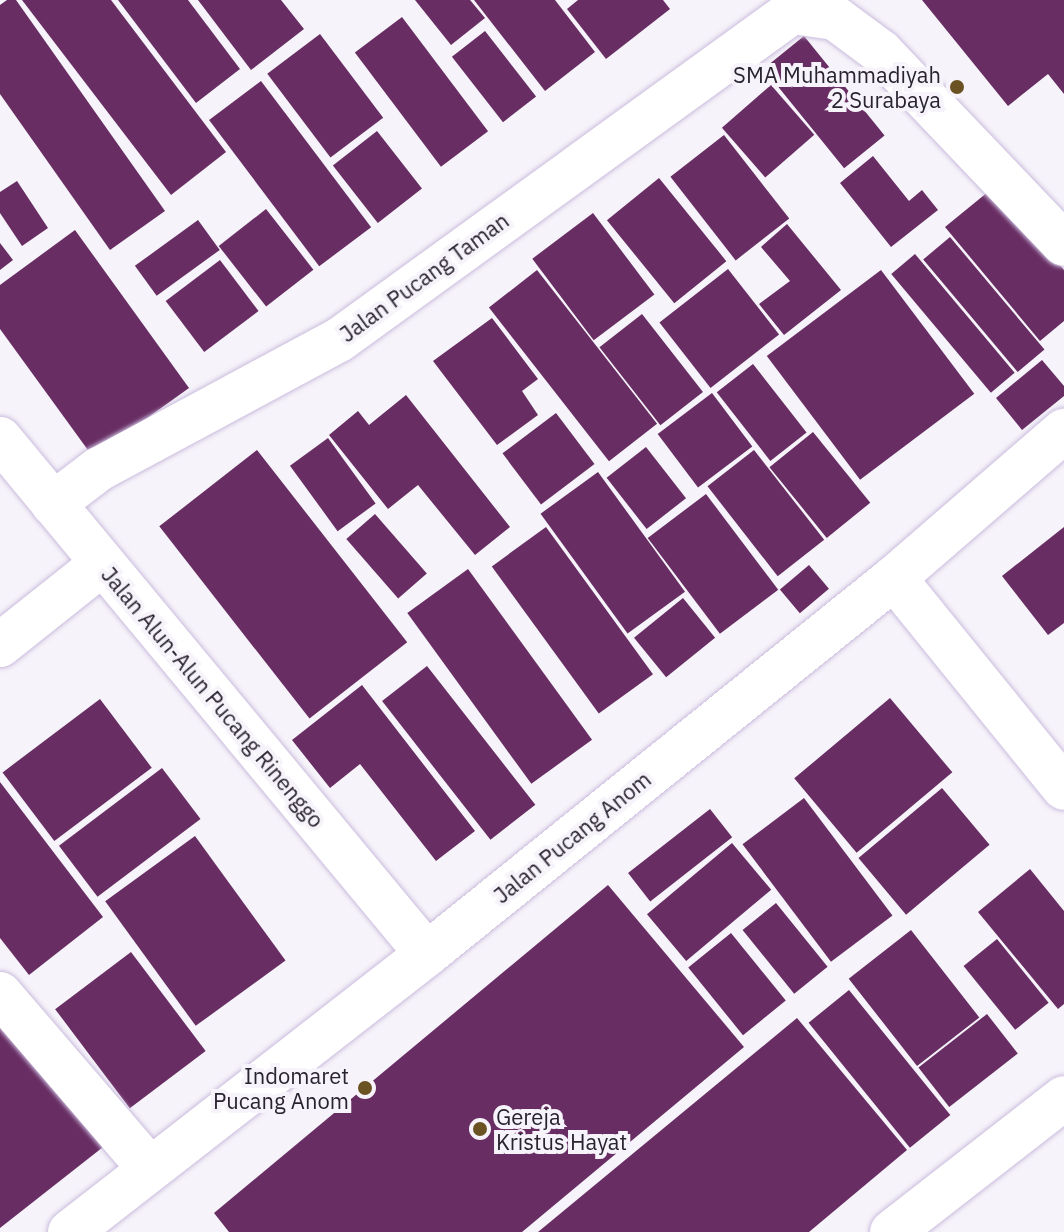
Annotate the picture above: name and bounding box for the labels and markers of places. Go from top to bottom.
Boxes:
place label: SMA Muhammadiyah 2 Surabaya [733,61,941,112]
marker: SMA Muhammadiyah 2 Surabaya [948,78,966,96]
place label: Indomaret Pucang Anom [213,1062,349,1114]
marker: Indomaret Pucang Anom [356,1079,374,1097]
place label: Gereja Kristus Hayat [496,1103,627,1154]
marker: Gereja Kristus Hayat [471,1120,489,1138]

